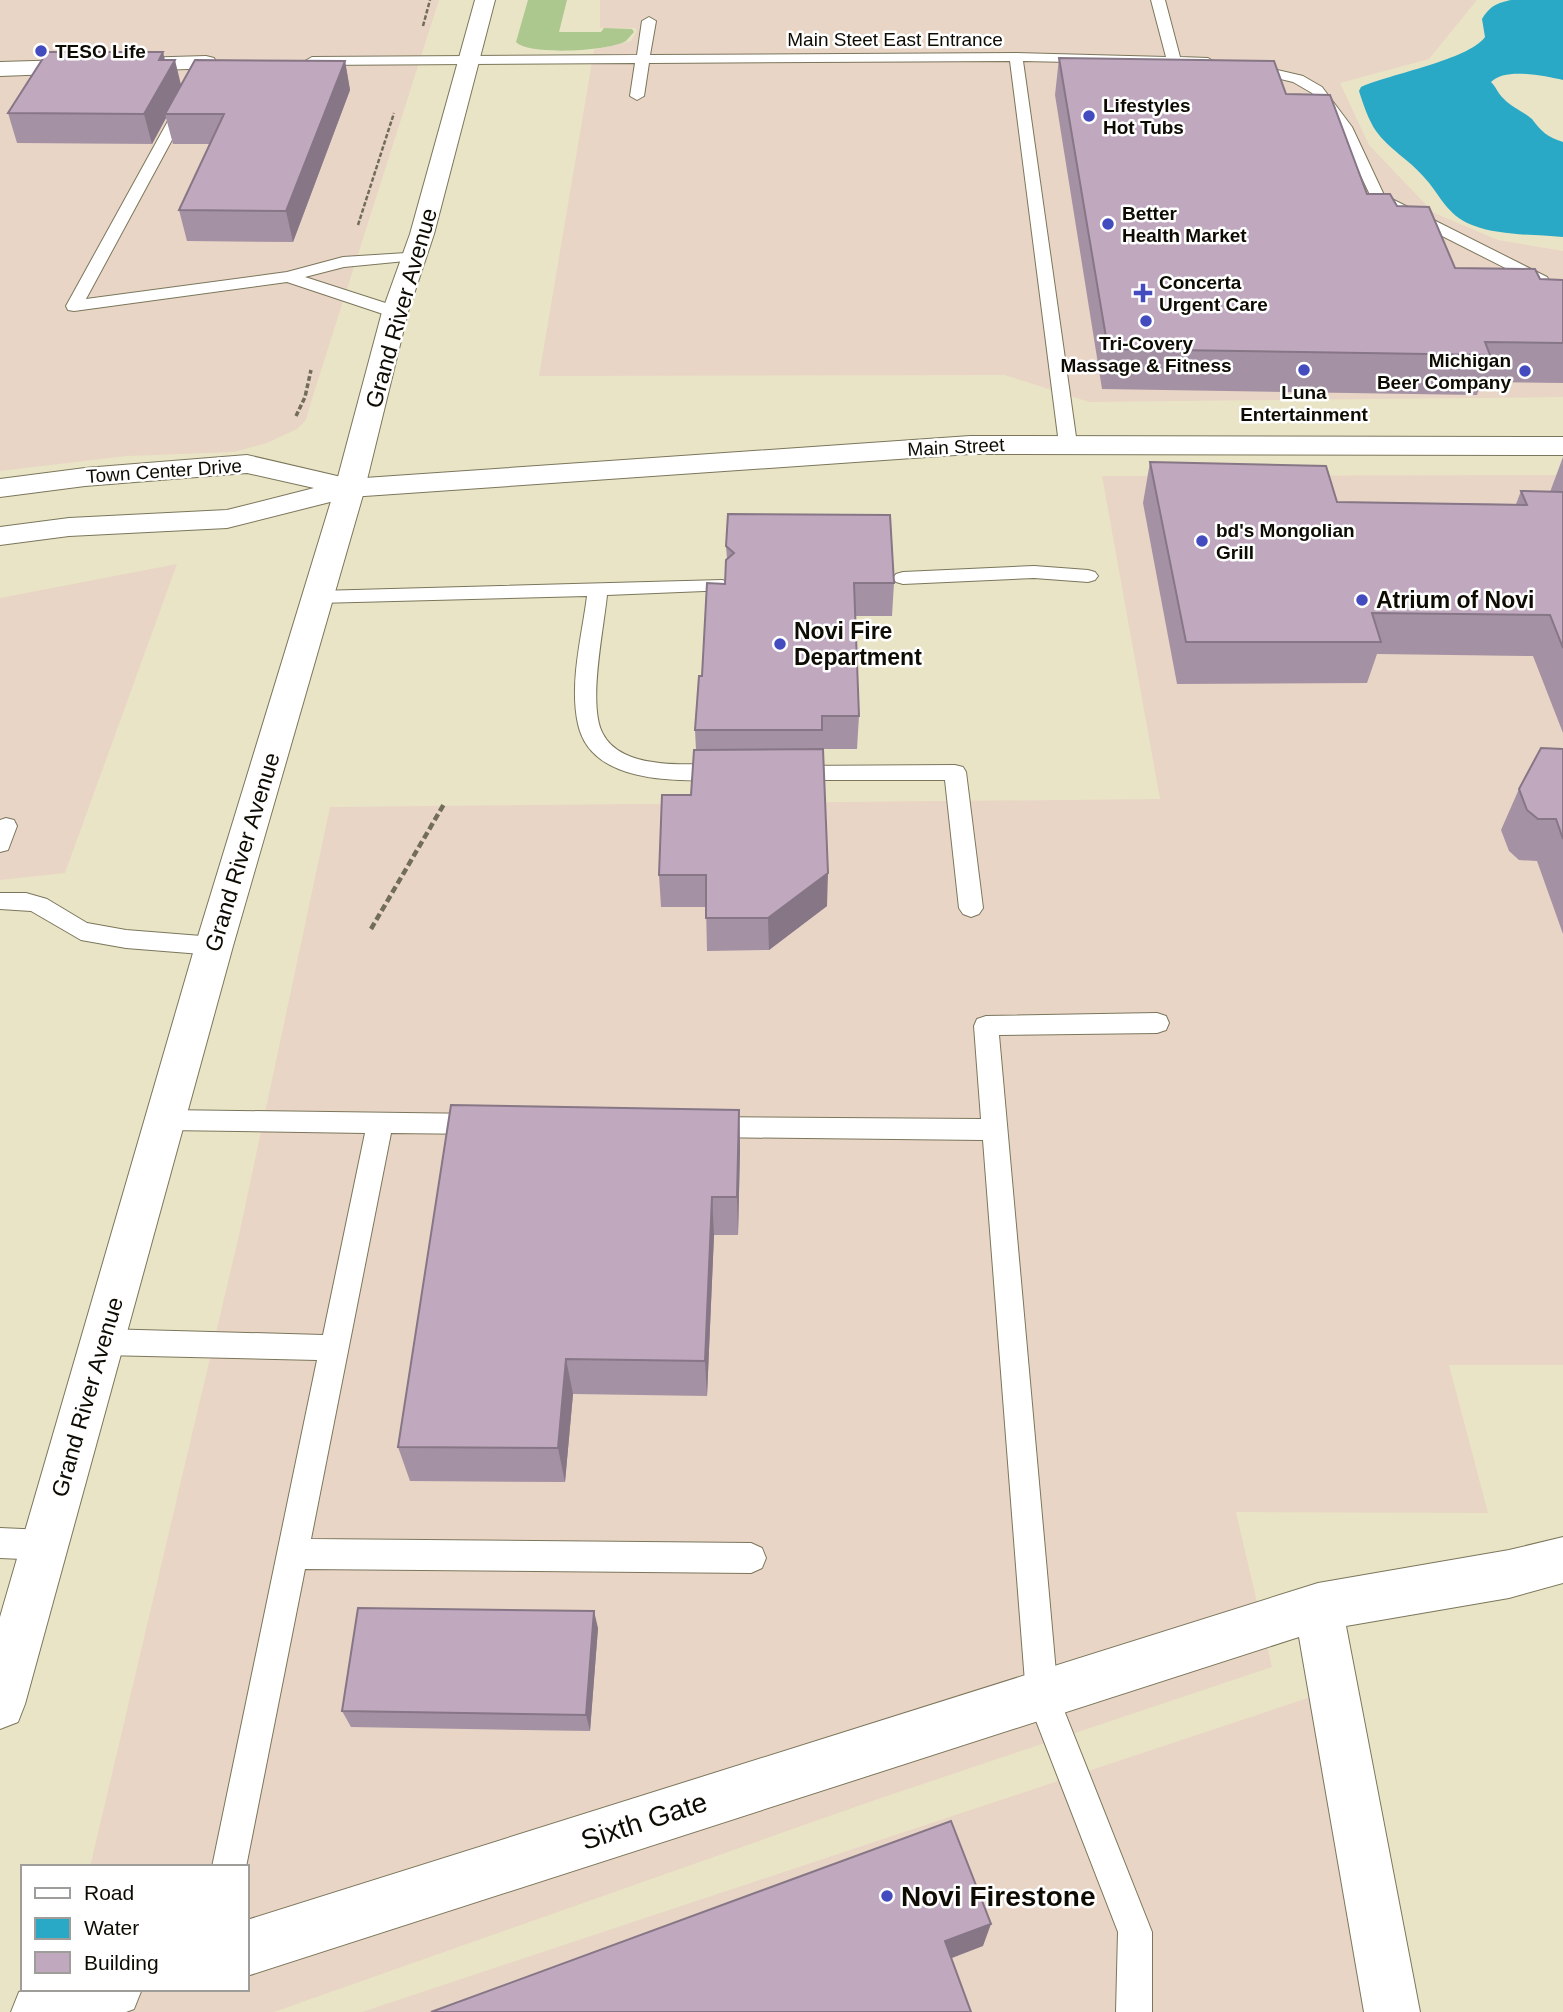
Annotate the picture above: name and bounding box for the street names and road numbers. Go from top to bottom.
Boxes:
street label: Main Steet East Entrance [787,29,1003,50]
street label: Grand River Avenue [360,205,442,411]
street label: Main Street [907,434,1006,460]
street label: Town Center Drive [85,455,243,487]
street label: Grand River Avenue [199,749,285,955]
street label: Grand River Avenue [46,1294,128,1500]
street label: Sixth Gate [577,1786,711,1856]

